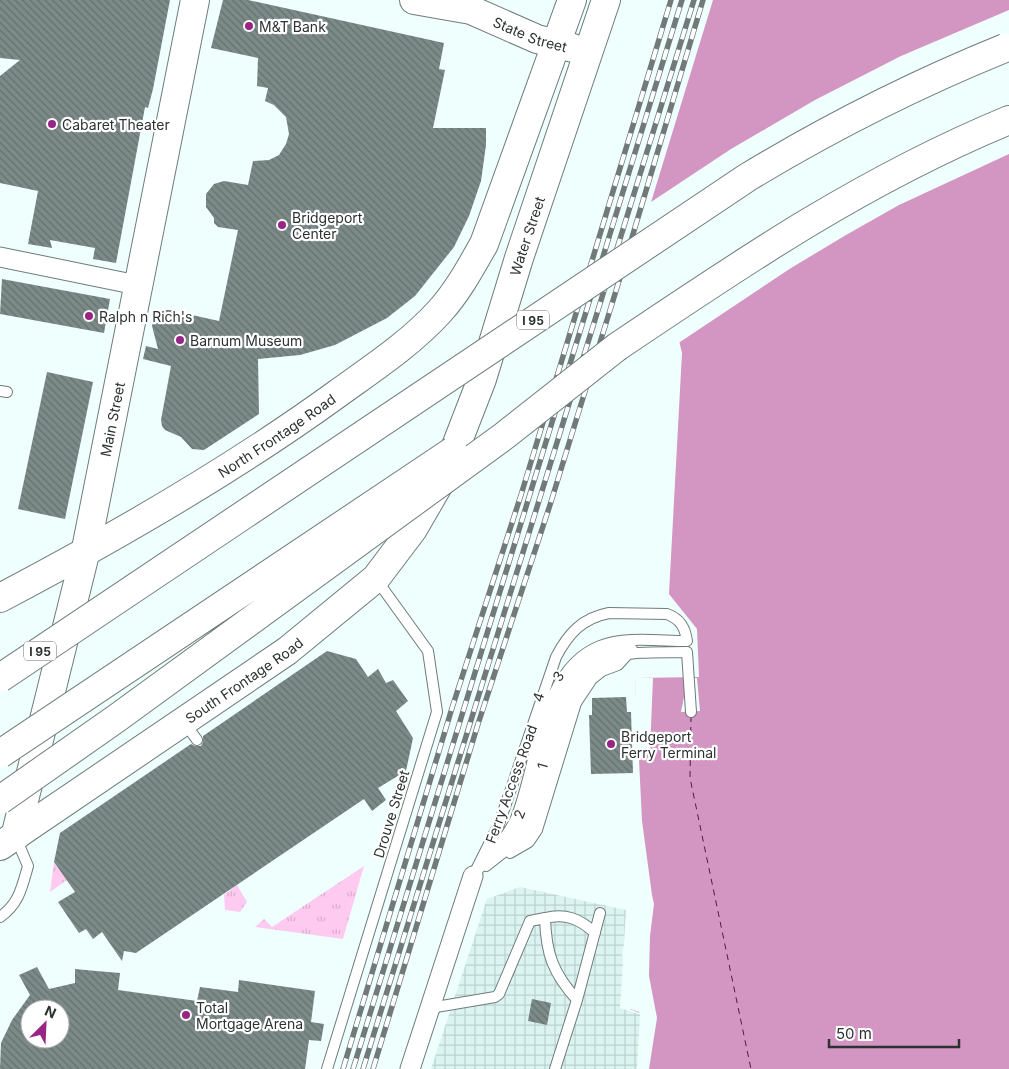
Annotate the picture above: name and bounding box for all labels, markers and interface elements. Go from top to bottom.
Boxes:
street label: State Street [491,12,569,55]
place label: M&T Bank [259,18,326,35]
marker: M&T Bank [243,20,255,32]
place label: Cabaret Theater [62,116,170,133]
marker: Cabaret Theater [46,118,58,130]
street label: Water Street [506,194,548,278]
place label: Bridgeport Center [292,209,363,242]
marker: Bridgeport Center [276,219,288,231]
place label: Ralph n Rich's [99,308,192,325]
marker: Ralph n Rich's [83,310,95,322]
road number: I 95 [517,310,549,330]
place label: Barnum Museum [190,332,302,349]
marker: Barnum Museum [174,334,186,346]
street label: Main Street [96,380,128,458]
street label: North Frontage Road [215,390,338,481]
street label: South Frontage Road [182,633,306,726]
road number: I 95 [24,641,56,660]
street label: 3 [549,668,567,684]
street label: 4 [529,690,547,704]
street label: Ferry Access Road [482,722,540,846]
place label: Bridgeport Ferry Terminal [621,728,716,761]
marker: Bridgeport Ferry Terminal [605,738,617,750]
street label: 1 [533,761,551,771]
street label: Drouve Street [370,768,413,860]
street label: 2 [510,807,528,821]
north arrow [20,999,70,1049]
place label: Total Mortgage Arena [196,999,303,1032]
text: N [42,1002,59,1022]
marker: Total Mortgage Arena [180,1009,192,1021]
scale bar [829,1016,959,1048]
text: 50 m [836,1024,872,1043]

